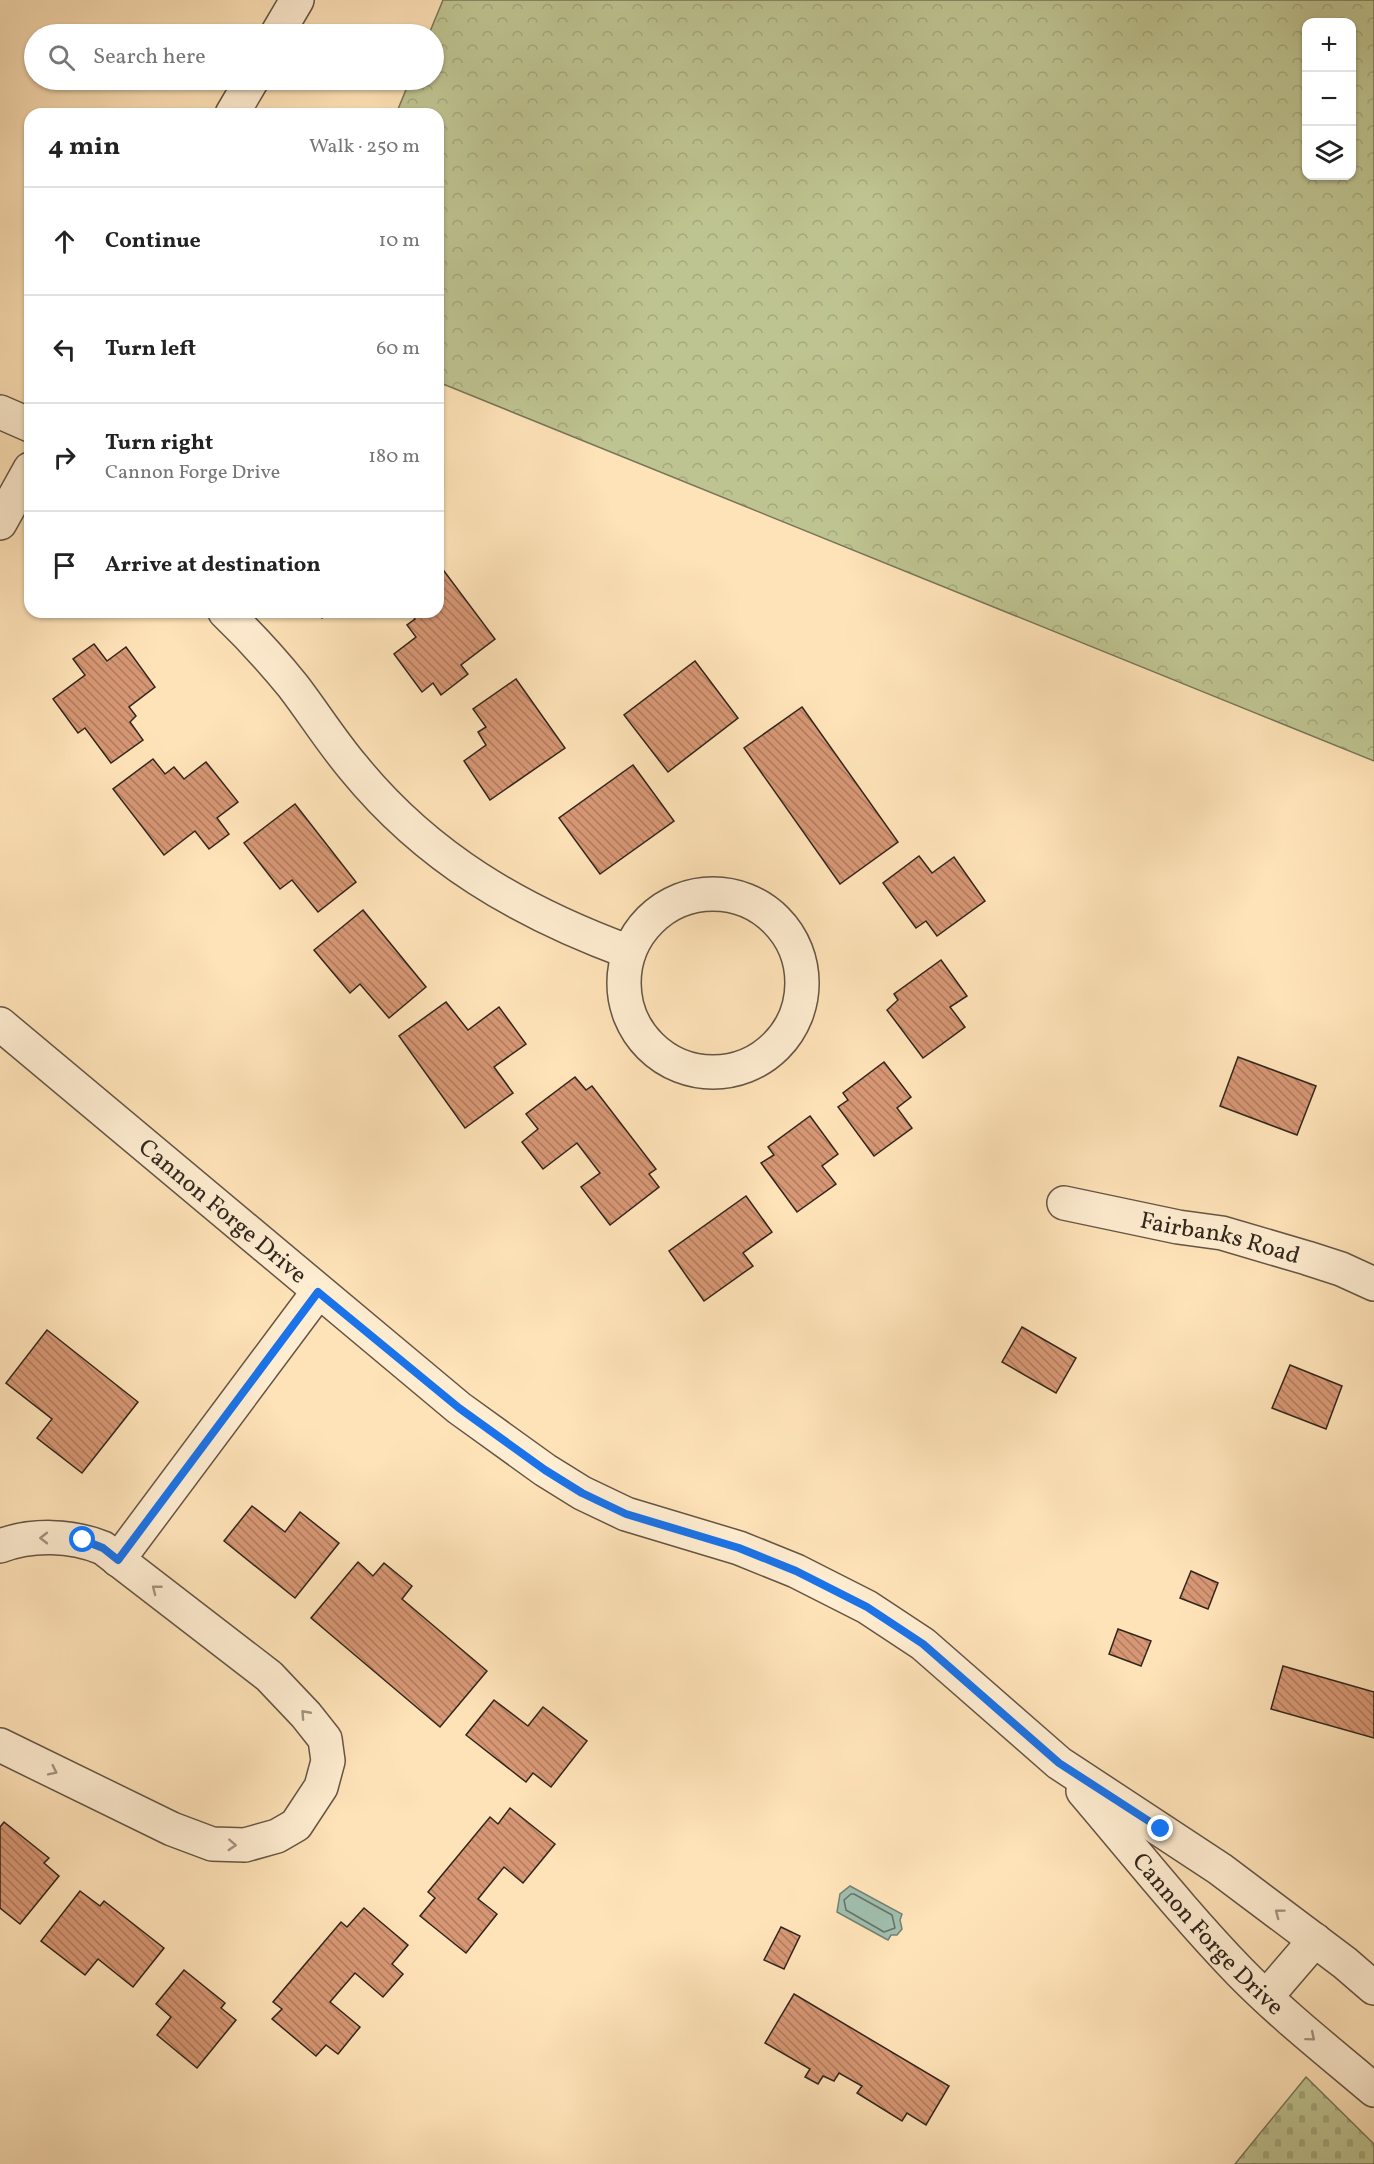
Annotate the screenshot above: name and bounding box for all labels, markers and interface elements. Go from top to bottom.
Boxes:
map controls [1302,18,1356,180]
button: + [1302,18,1356,72]
search box [24,24,444,90]
icon: search [45,41,78,74]
text: Search here [93,42,206,73]
button: − [1302,72,1356,126]
button: layers [1302,126,1356,180]
text: 4 min [48,129,120,165]
text: Walk · 250 m [309,133,420,161]
icon: ahead [48,225,81,258]
text: Continue [105,226,201,257]
text: 10 m [379,227,420,255]
icon: left [48,333,81,366]
text: Turn left [105,334,196,365]
text: 60 m [376,335,420,363]
text: Turn right [105,428,213,459]
icon: right [48,441,81,474]
text: 180 m [368,443,420,471]
text: Cannon Forge Drive [105,459,280,487]
icon: arrive [48,549,81,582]
text: Arrive at destination [105,550,321,581]
street label: Cannon Forge Drive [130,1132,314,1293]
street label: Fairbanks Road [1137,1204,1304,1274]
route start [69,1526,95,1552]
one-way arrow [40,1532,49,1544]
one-way arrow [152,1585,163,1596]
one-way arrow [301,1710,312,1721]
one-way arrow [46,1764,57,1775]
route end [1147,1815,1173,1841]
one-way arrow [227,1838,236,1851]
street label: Cannon Forge Drive [1123,1846,1290,2024]
one-way arrow [1274,1909,1285,1920]
one-way arrow [1304,2030,1315,2041]

